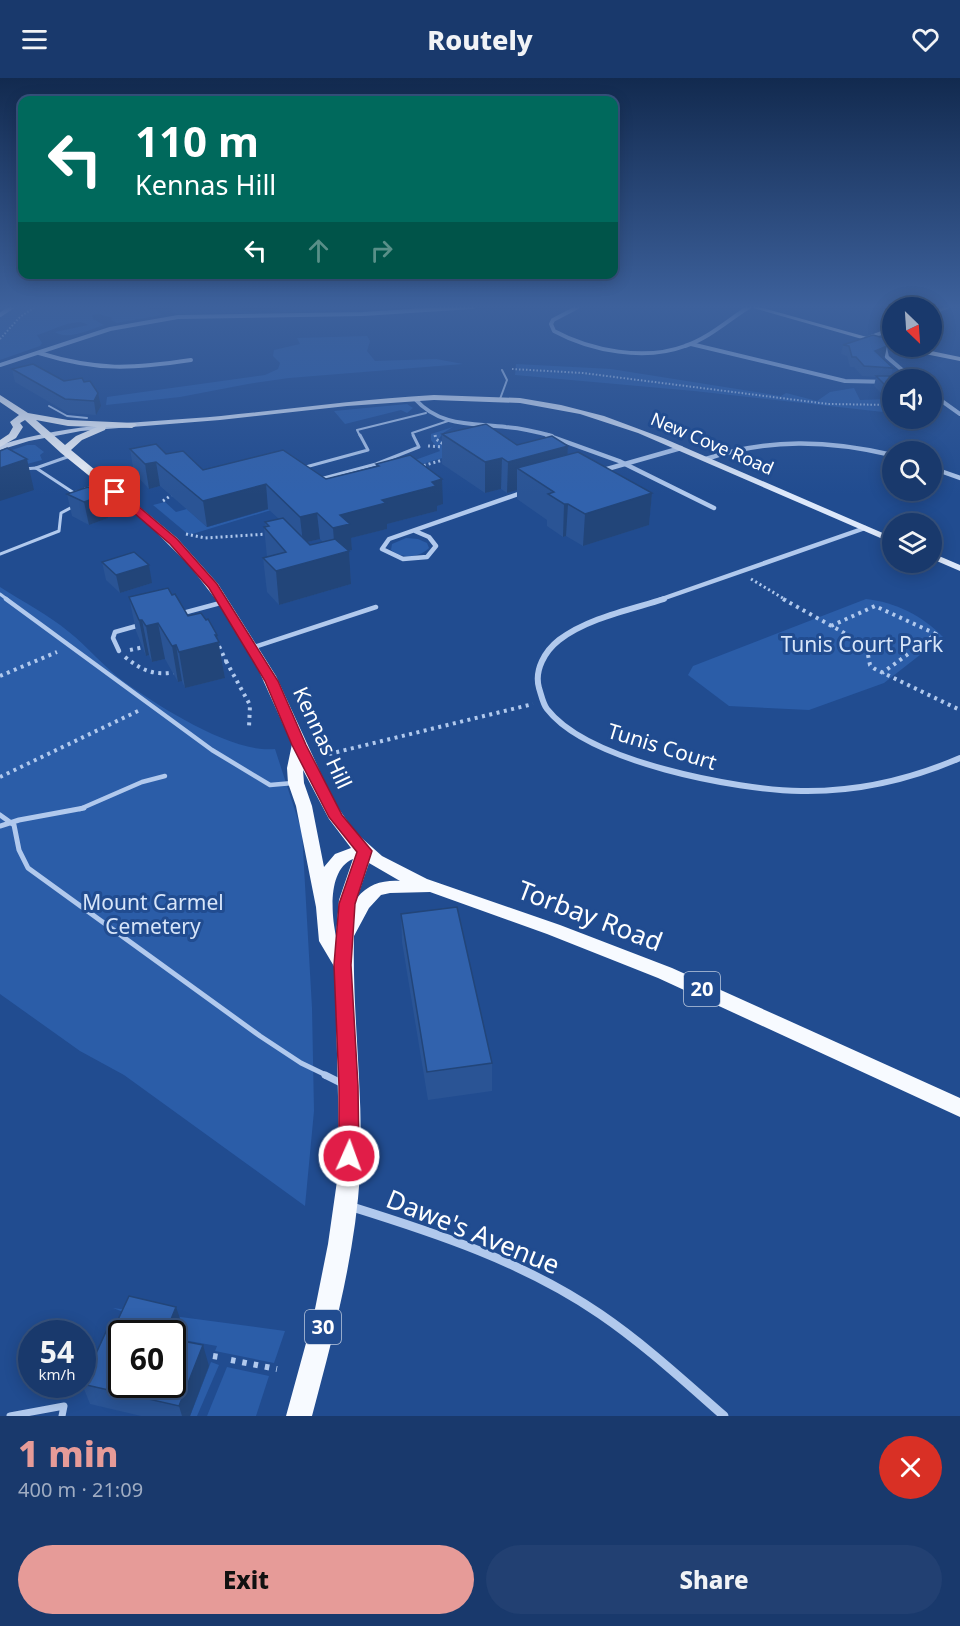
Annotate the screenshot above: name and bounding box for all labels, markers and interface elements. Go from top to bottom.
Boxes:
text: Routely [427,21,533,58]
icon: menu [18,23,51,56]
icon: heart [909,23,942,56]
text: 110 m [135,112,259,169]
icon: left [36,120,114,198]
text: Kennas Hill [135,166,276,203]
icon: left [239,234,272,267]
icon: ahead [302,234,335,267]
icon: right [365,234,398,267]
north arrow [882,297,942,357]
map controls [882,297,942,573]
button: sound [882,369,942,429]
street label: New Cove Road [647,406,778,480]
button: search [882,441,942,501]
pin [89,466,140,517]
icon: arrive [98,475,131,508]
button: layers [882,513,942,573]
park label: Tunis Court Park [781,630,944,658]
street label: Kennas Hill [287,682,359,793]
street label: Tunis Court [604,716,721,776]
street label: Torbay Road [513,871,668,959]
park label: Mount Carmel Cemetery [82,888,224,940]
road number: 20 [684,972,720,1006]
position arrow [317,1124,381,1188]
street label: Dawe's Avenue [381,1180,565,1282]
road number: 30 [305,1310,341,1344]
speed limit sign: 60 [108,1320,186,1398]
text: 54 [40,1331,74,1372]
text: km/h [39,1364,75,1384]
text: 1 min [18,1429,119,1478]
button: close [879,1436,942,1499]
text: 400 m · 21:09 [18,1476,143,1503]
button: Exit [18,1545,474,1614]
button: Share [486,1545,942,1614]

